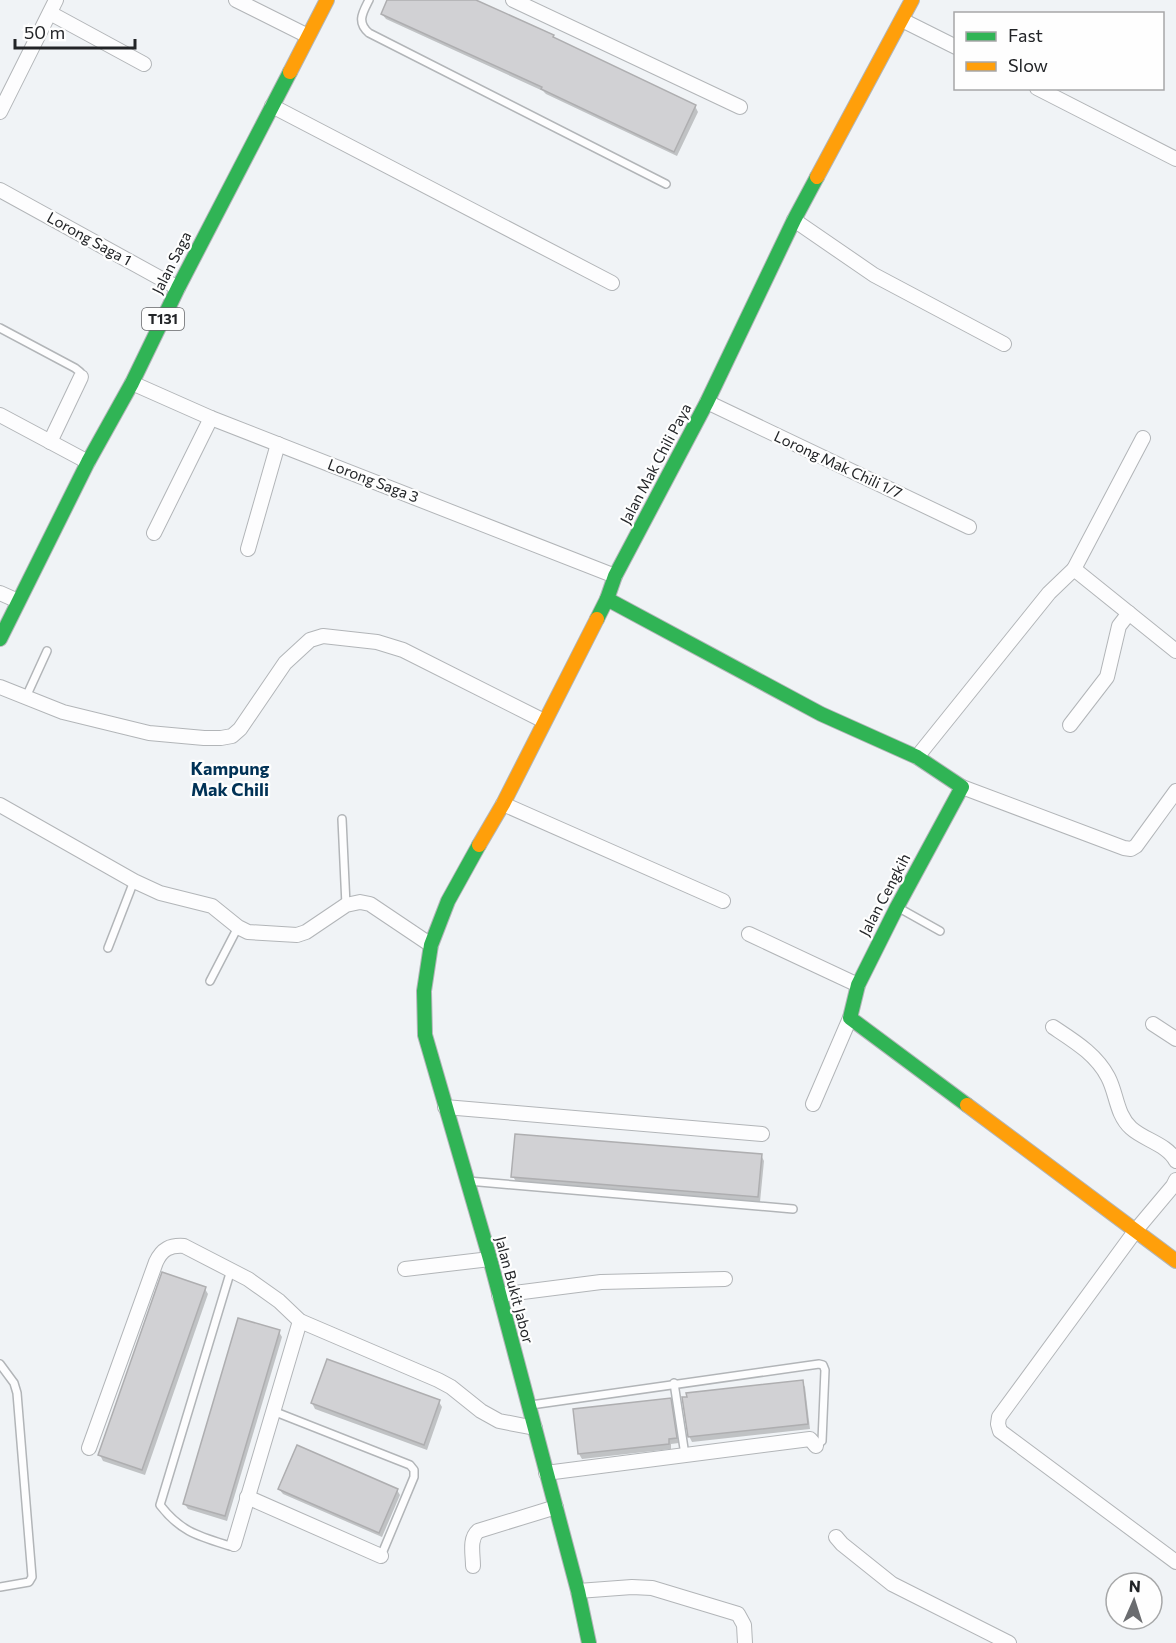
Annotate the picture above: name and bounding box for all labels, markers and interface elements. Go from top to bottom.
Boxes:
scale bar [15,12,135,50]
legend [954,12,1164,90]
text: 50 m [24,21,65,43]
text: Fast [1008,24,1043,46]
text: Slow [1008,54,1048,76]
street label: Lorong Saga 1 [44,208,135,269]
street label: Jalan Saga [148,228,195,297]
road number: T131 [142,308,184,330]
street label: Jalan Mak Chili Paya [616,400,695,527]
street label: Lorong Mak Chili 1/7 [772,427,905,502]
street label: Lorong Saga 3 [325,455,421,506]
district label: Kampung Mak Chili [191,757,270,800]
street label: Jalan Cengkih [855,850,913,939]
street label: Jalan Bukit Jabor [492,1234,538,1345]
north arrow [1104,1571,1164,1631]
text: N [1128,1576,1141,1595]

